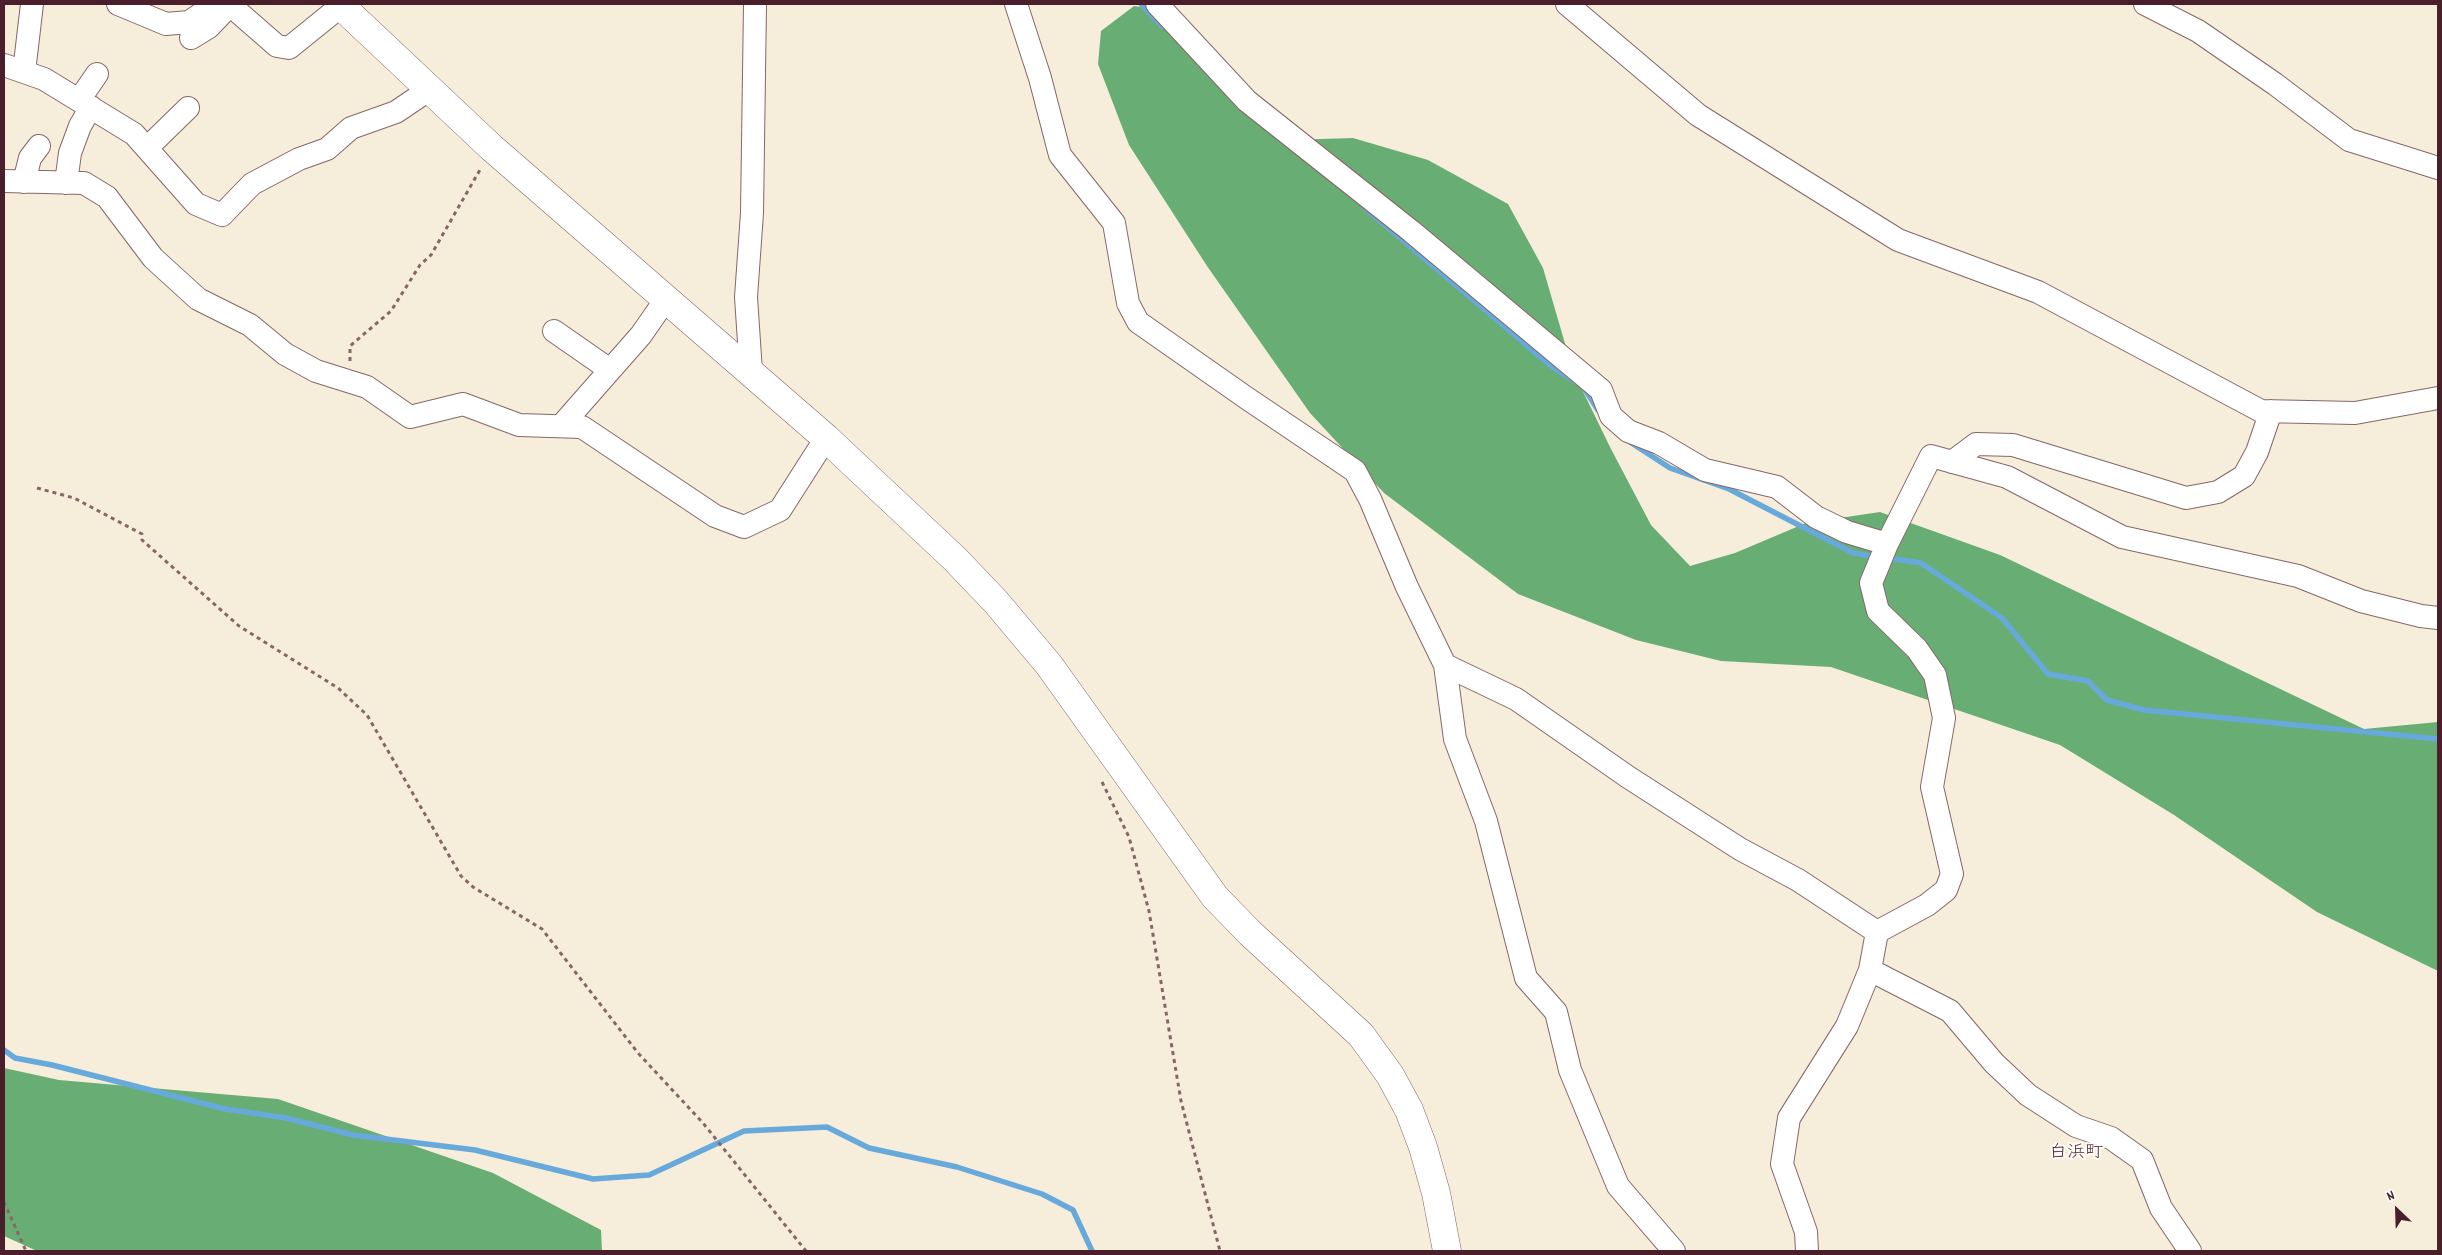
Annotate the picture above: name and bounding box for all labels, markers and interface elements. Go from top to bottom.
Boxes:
district label: 白浜町 [2049,1144,2103,1166]
north arrow [2372,1185,2422,1235]
text: N [2384,1186,2398,1207]

